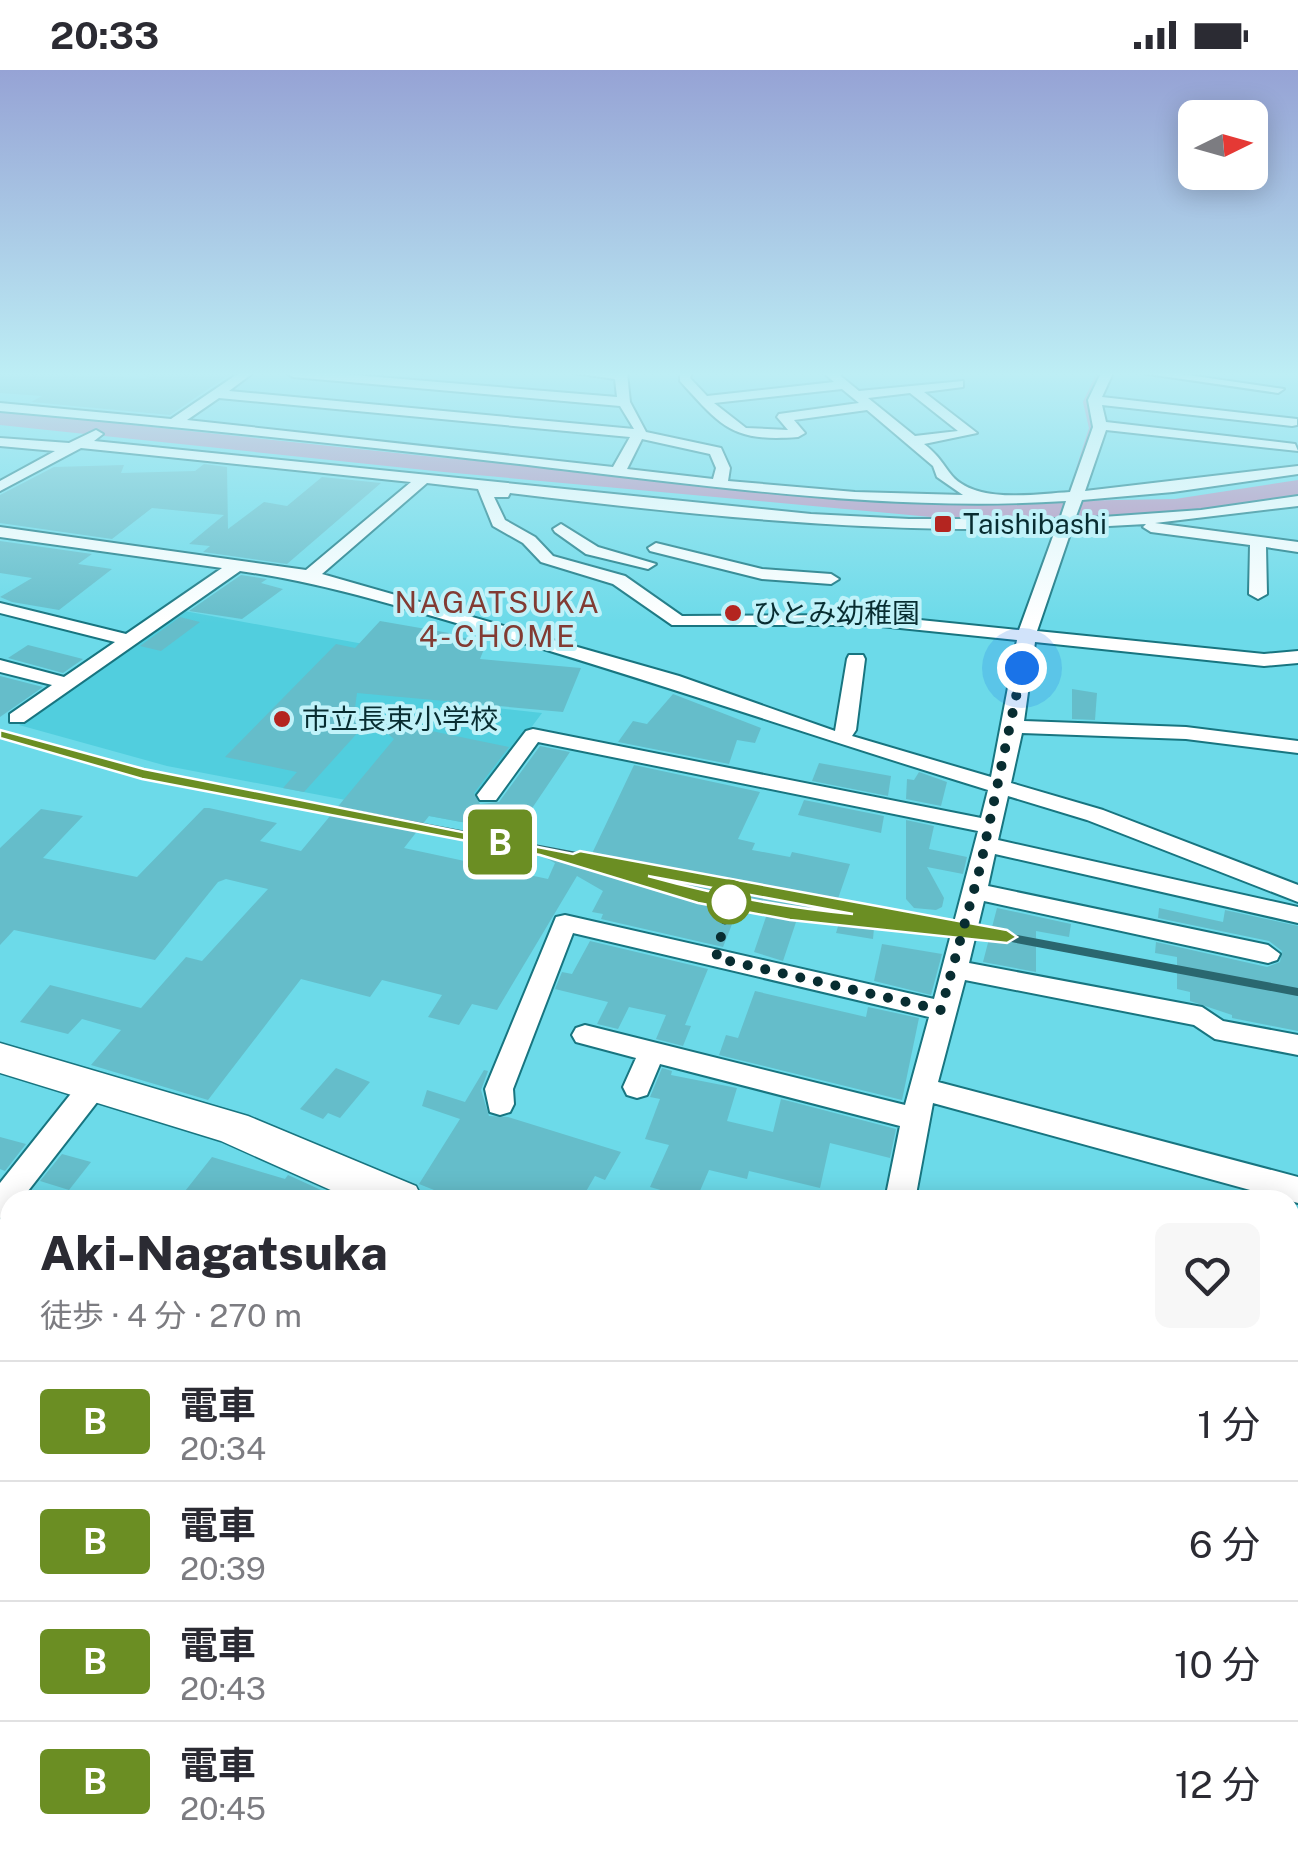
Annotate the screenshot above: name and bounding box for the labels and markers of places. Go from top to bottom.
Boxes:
place label: Taishibashi [963,507,1107,540]
marker: Taishibashi [932,513,954,535]
place label: ひとみ幼稚園 [753,596,920,629]
marker: ひとみ幼稚園 [722,602,744,624]
place label: 市立長束小学校 [302,702,498,735]
marker: 市立長束小学校 [271,708,293,730]
unlabelled marker [708,881,750,923]

